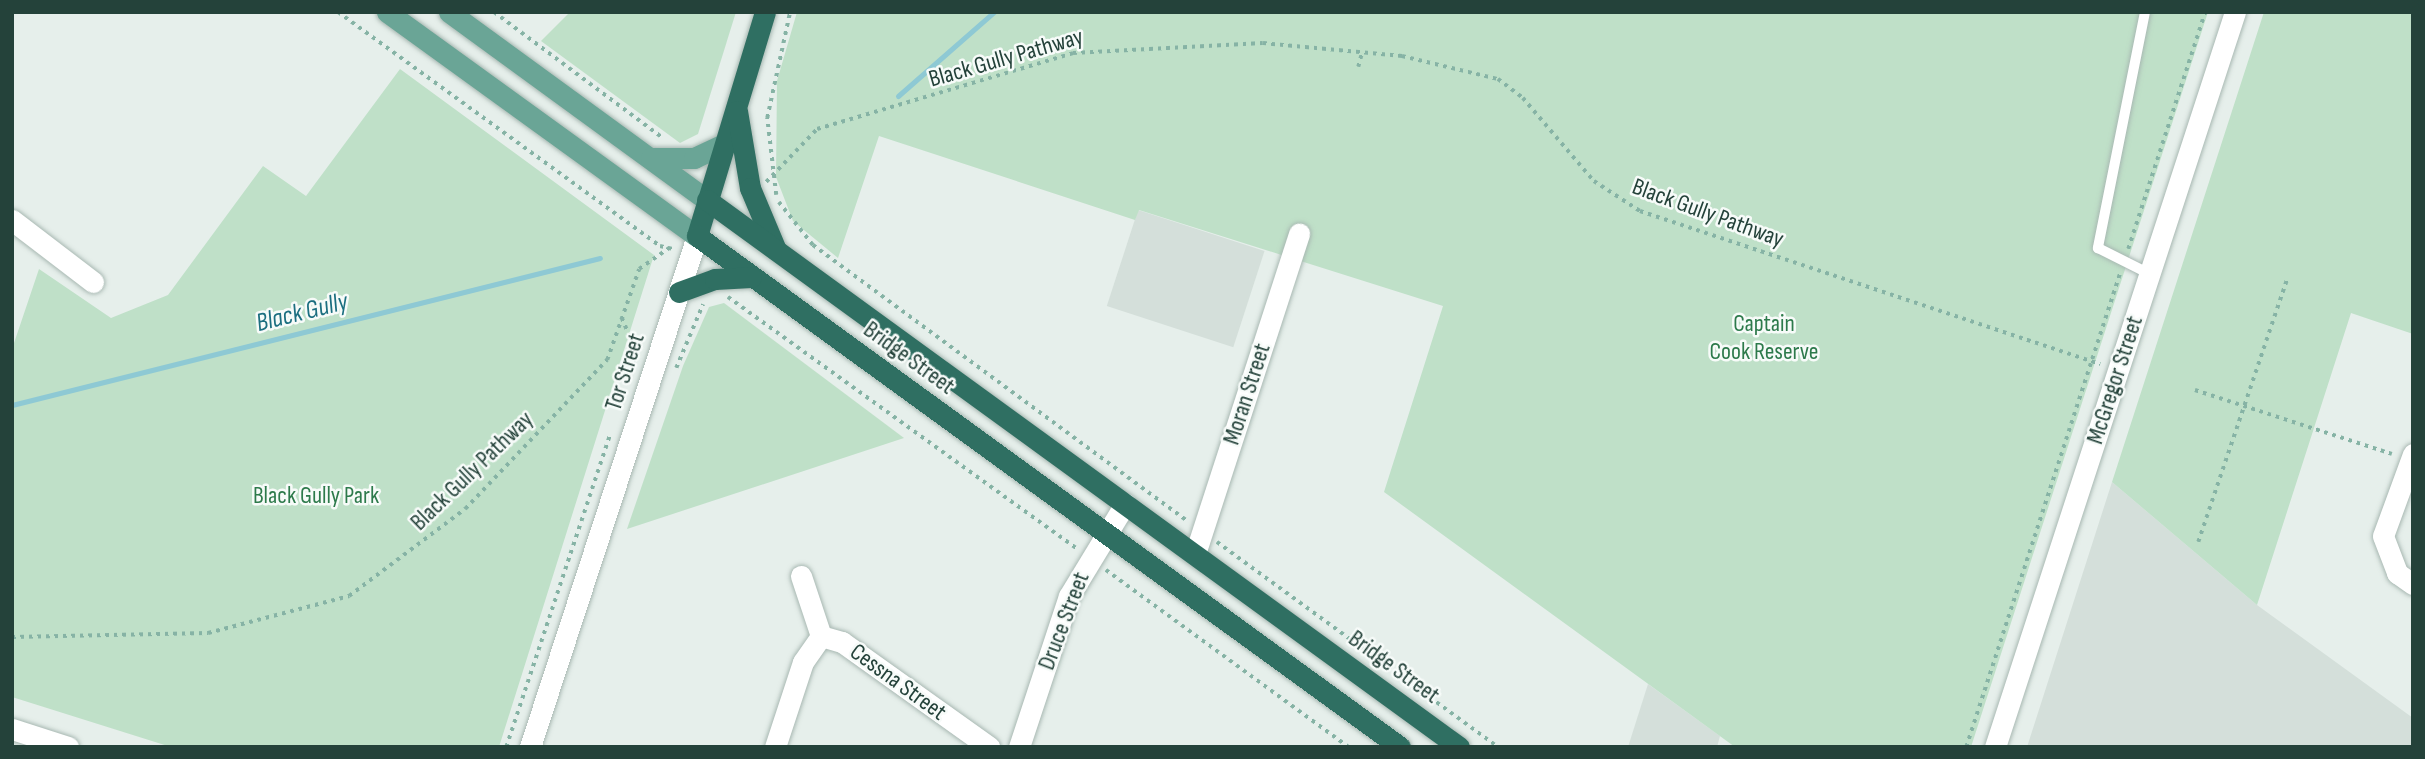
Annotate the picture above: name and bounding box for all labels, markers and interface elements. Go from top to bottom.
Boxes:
street label: Black Gully Pathway [926,22,1086,94]
street label: Black Gully Pathway [1628,172,1788,254]
water label: Black Gully [253,287,351,339]
park label: Captain Cook Reserve [1710,310,1818,366]
street label: McGregor Street [2081,312,2149,448]
street label: Bridge Street [858,315,960,401]
street label: Tor Street [599,330,651,414]
street label: Moran Street [1217,340,1277,448]
street label: Black Gully Pathway [405,405,539,537]
park label: Black Gully Park [253,482,379,510]
street label: Druce Street [1032,568,1096,674]
street label: Bridge Street [1343,624,1445,710]
street label: Cessna Street [844,637,952,727]

